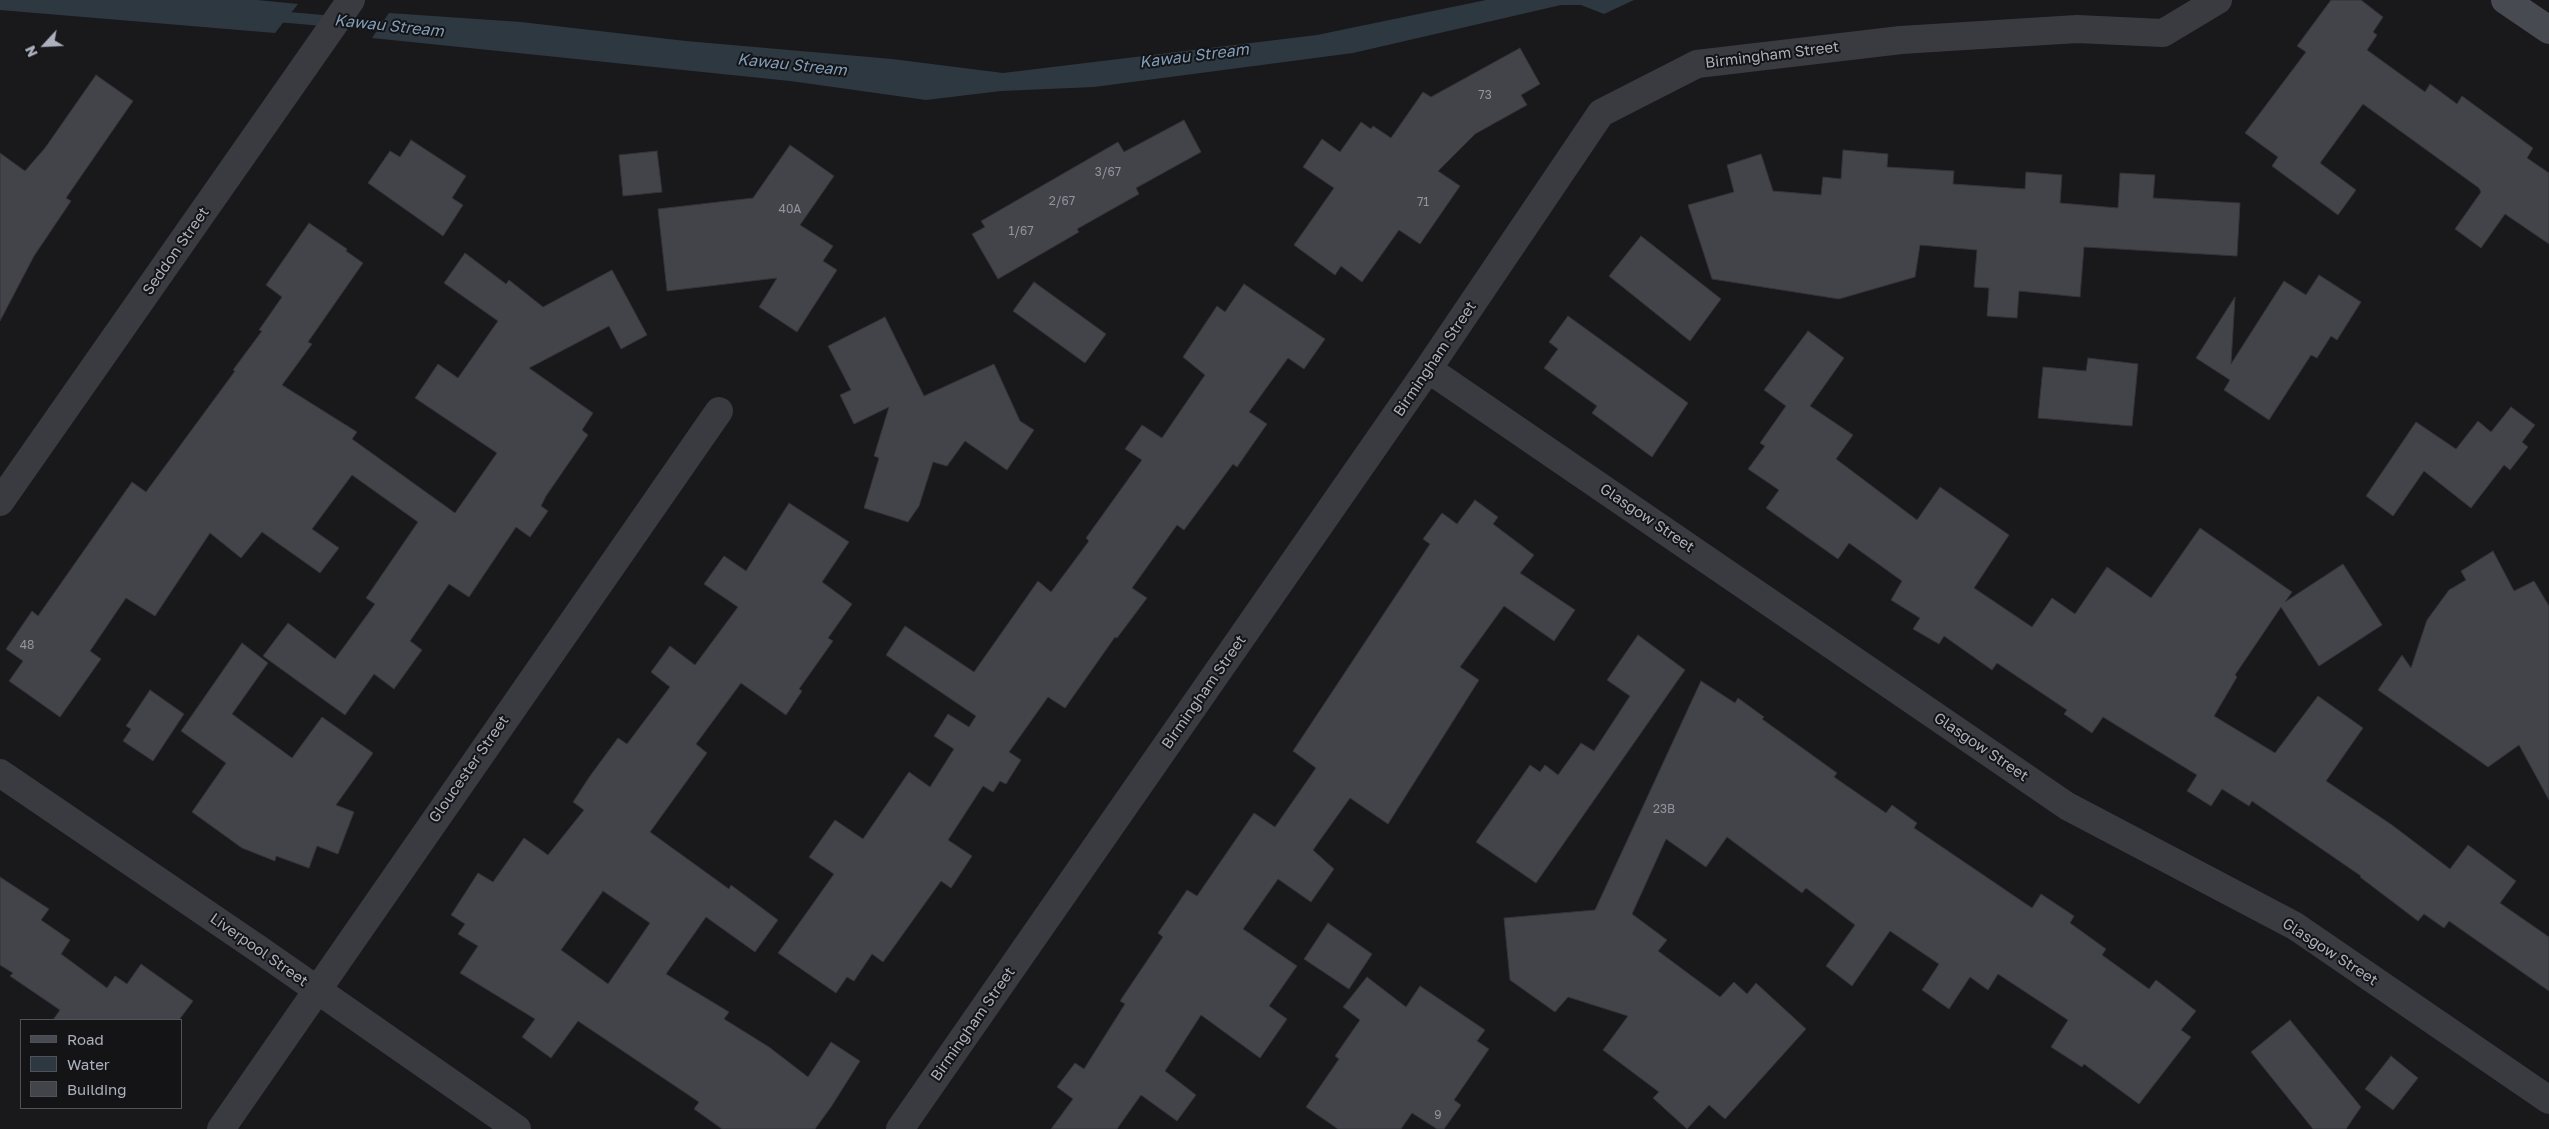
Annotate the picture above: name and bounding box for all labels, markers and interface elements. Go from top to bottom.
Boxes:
water label: Kawau Stream [333,11,445,41]
north arrow [20,20,70,70]
street label: Birmingham Street [1704,38,1840,72]
water label: Kawau Stream [1138,40,1250,72]
text: N [21,43,41,60]
water label: Kawau Stream [736,50,848,80]
house number: 73 [1478,88,1492,102]
house number: 3/67 [1095,165,1121,179]
house number: 2/67 [1049,194,1075,208]
house number: 71 [1417,195,1429,209]
house number: 40A [779,202,801,216]
street label: Seddon Street [139,204,213,298]
house number: 1/67 [1008,224,1034,238]
street label: Birmingham Street [1390,298,1480,420]
street label: Glasgow Street [1596,480,1698,556]
street label: Birmingham Street [1158,632,1250,752]
house number: 48 [20,638,34,652]
street label: Glasgow Street [1930,709,2032,785]
street label: Gloucester Street [425,712,513,826]
house number: 23B [1653,802,1675,816]
street label: Liverpool Street [207,910,311,990]
street label: Glasgow Street [2279,914,2381,990]
street label: Birmingham Street [927,964,1019,1084]
legend [20,1019,182,1109]
text: Road [67,1030,104,1048]
text: Water [67,1055,110,1073]
text: Building [67,1080,127,1098]
house number: 9 [1434,1108,1442,1122]

